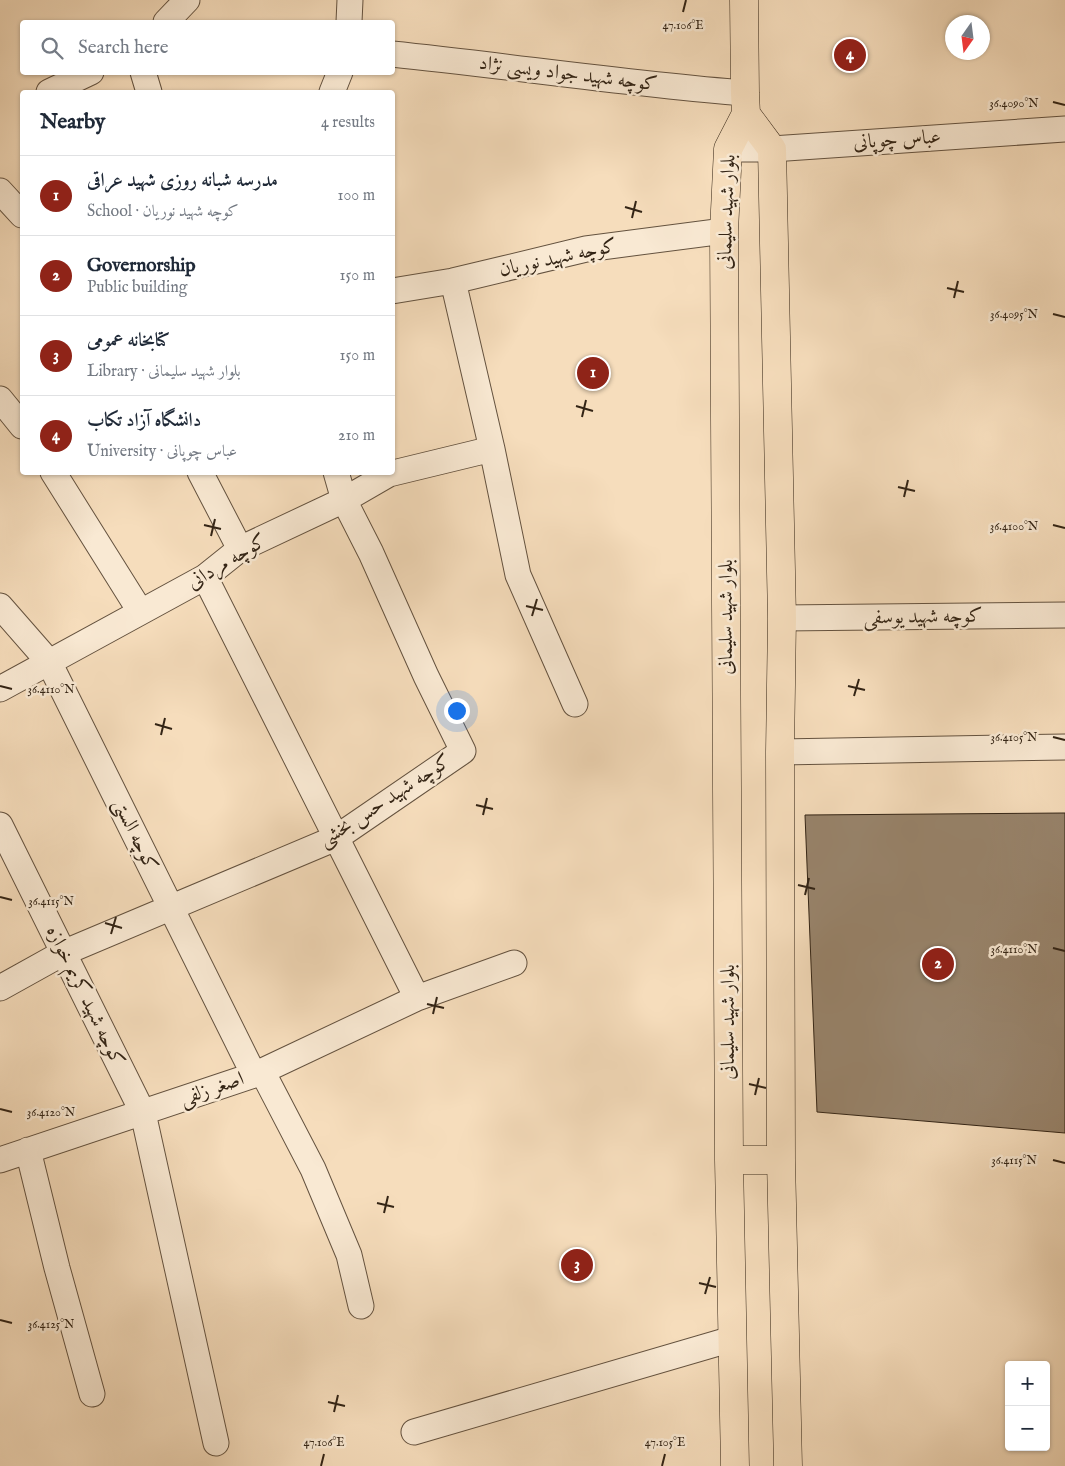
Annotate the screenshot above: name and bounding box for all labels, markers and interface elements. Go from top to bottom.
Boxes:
north arrow [945,15,990,60]
text: 47.106°E [662,18,704,33]
search box [20,20,395,75]
icon: search [38,34,66,62]
text: Search here [78,36,169,60]
pin: 4 [834,36,866,74]
street label: کوچه شهید جواد ویسی نژاد [477,51,659,98]
text: 36.4090°N [989,96,1039,111]
text: Nearby [40,109,105,136]
text: 4 results [321,113,375,133]
street label: عباس چوپانی [852,124,942,157]
street label: بلوار شهید سلیمانی [712,154,742,270]
text: مدرسه شبانه روزی شهید عراقی [87,169,278,193]
text: 1 [53,186,59,206]
text: 100 m [338,186,375,206]
text: School · کوچه شهید نوریان [87,202,238,222]
street label: کوچه شهید نوریان [497,233,619,283]
text: Governorship [87,254,196,278]
text: 2 [52,266,60,286]
text: 150 m [340,266,375,286]
text: Public building [87,278,187,298]
text: 36.4095°N [990,307,1038,322]
text: کتابخانه عمومی [87,329,170,353]
text: 3 [53,346,59,366]
text: 150 m [340,346,375,366]
pin: 1 [577,354,609,392]
text: Library · بلوار شهید سلیمانی [87,362,240,382]
text: دانشگاه آزاد تکاب [87,409,201,433]
text: 4 [52,426,60,446]
text: 210 m [338,426,375,446]
text: University · عباس چوپانی [87,442,237,462]
text: 36.4100°N [990,519,1039,534]
street label: کوچه مردانی [183,528,271,596]
street label: بلوار شهید سلیمانی [714,559,739,675]
street label: کوچه شهید یوسفی [863,603,983,632]
text: 36.4110°N [27,682,75,697]
your location [444,698,470,724]
text: 36.4105°N [991,730,1038,745]
street label: کوچه شهید حس بخشی [314,749,457,854]
street label: کوچه الستی [106,795,163,876]
text: 36.4115°N [28,894,74,909]
street label: کوچه شهید کریم خوازه [37,922,130,1072]
text: 36.4110°N [990,942,1038,957]
pin: 2 [922,945,954,983]
street label: بلوار شهید سلیمانی [716,964,741,1080]
street label: اصغر زلفی [177,1066,248,1113]
text: 36.4120°N [27,1105,76,1120]
text: 36.4115°N [991,1153,1037,1168]
pin: 3 [561,1246,593,1284]
text: 36.4125°N [28,1317,75,1332]
map controls [1005,1361,1050,1451]
button: + [1005,1361,1050,1406]
button: − [1005,1406,1050,1451]
text: 47.106°E [303,1435,345,1450]
text: 47.105°E [645,1435,685,1450]

